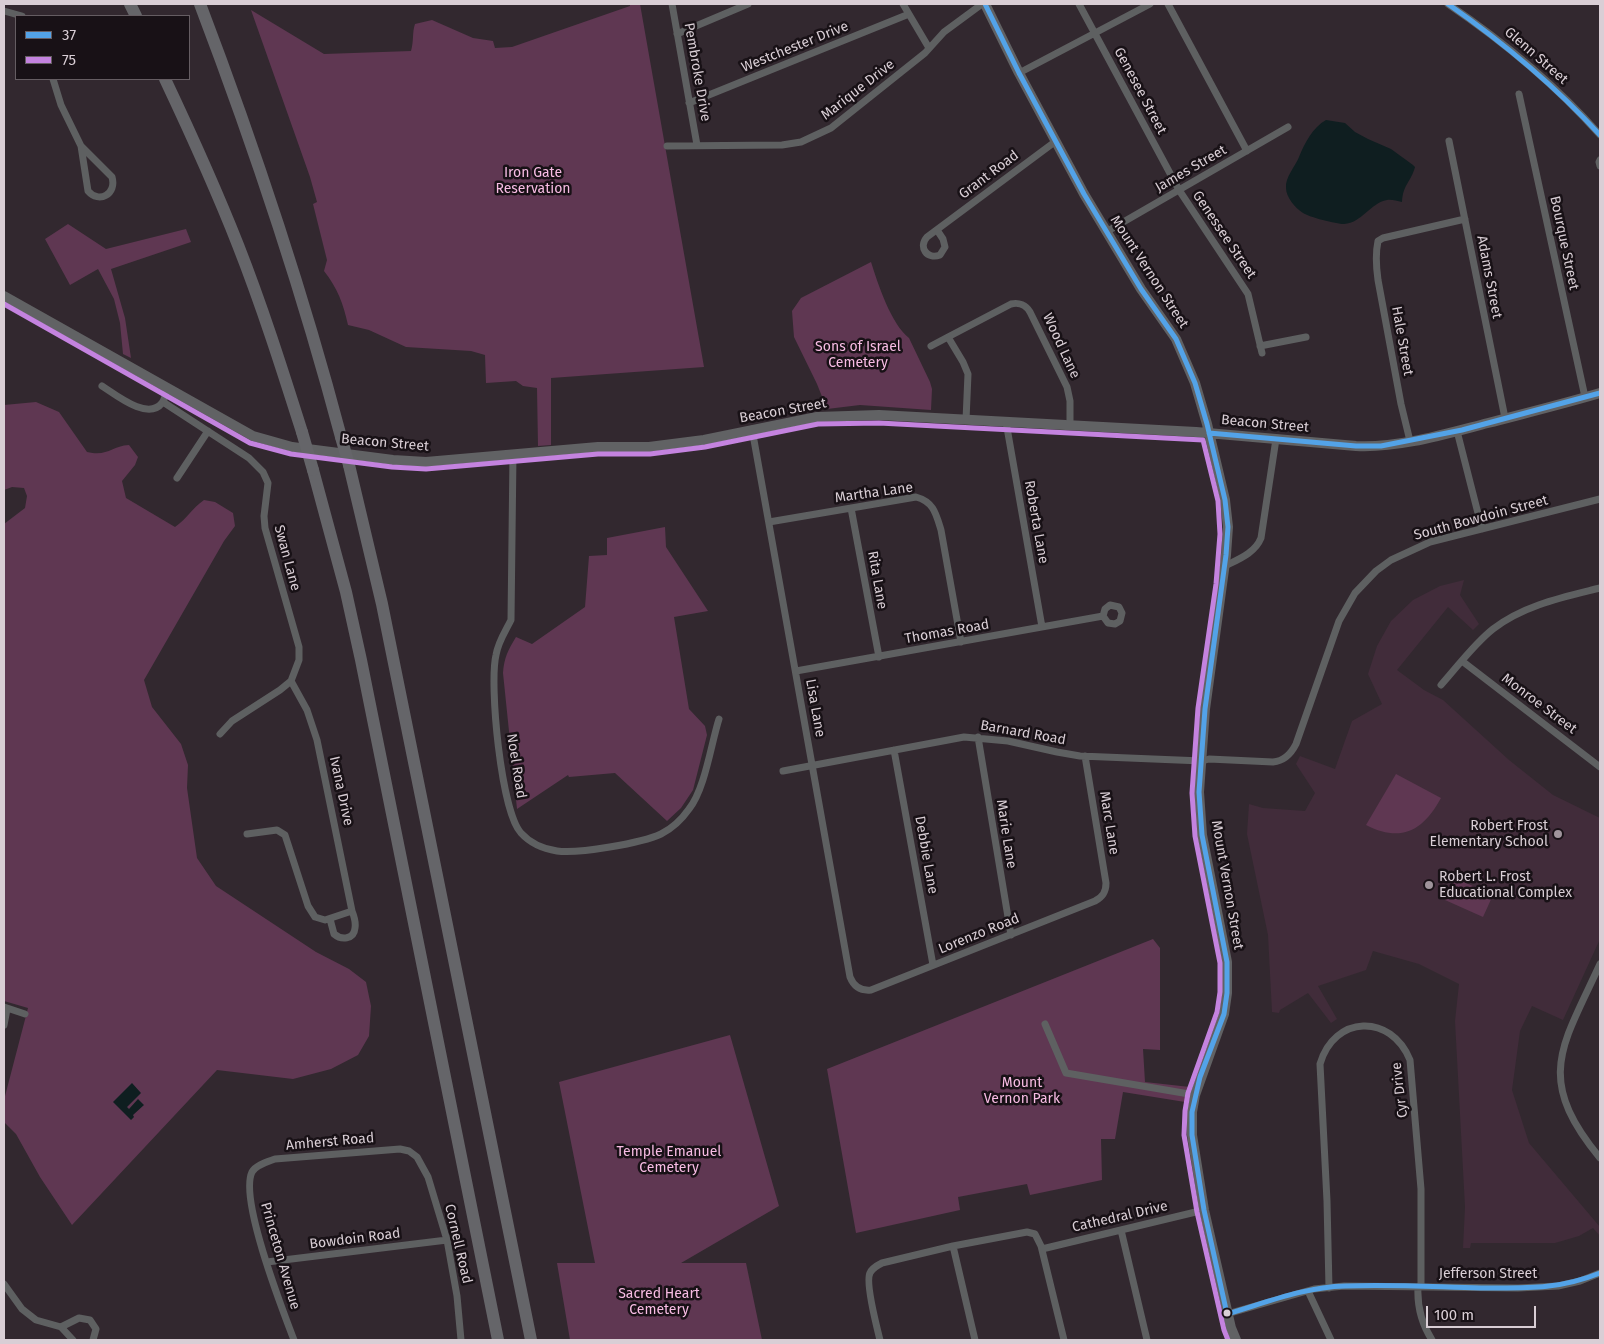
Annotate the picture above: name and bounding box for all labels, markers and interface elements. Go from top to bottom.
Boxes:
legend [15,15,190,80]
street label: Westchester Drive [739,18,851,76]
street label: Pembroke Drive [680,21,714,123]
street label: Glenn Street [1501,24,1571,88]
text: 37 [62,26,76,44]
street label: Genesee Street [1110,45,1170,137]
text: 75 [62,51,76,69]
street label: Marique Drive [818,56,898,124]
street label: James Street [1152,142,1230,196]
street label: Grant Road [956,147,1022,203]
park label: Iron Gate Reservation [495,165,571,198]
street label: Genessee Street [1188,188,1260,282]
street label: Bourque Street [1546,194,1582,292]
street label: Mount Vernon Street [1106,213,1192,331]
street label: Adams Street [1473,234,1505,320]
street label: Hale Street [1388,305,1416,377]
street label: Wood Lane [1039,311,1083,381]
park label: Sons of Israel Cemetery [815,339,901,372]
street label: Beacon Street [738,395,828,427]
street label: Beacon Street [1220,412,1310,436]
street label: Beacon Street [340,431,430,455]
street label: Martha Lane [834,479,914,507]
street label: Roberta Lane [1020,479,1052,565]
street label: South Bowdoin Street [1412,492,1550,544]
street label: Swan Lane [270,523,304,593]
street label: Rita Lane [864,549,890,611]
street label: Thomas Road [903,616,991,648]
street label: Monroe Street [1498,670,1580,738]
street label: Lisa Lane [802,678,828,738]
street label: Barnard Road [979,717,1067,749]
street label: Noel Road [503,732,529,800]
street label: Ivana Drive [325,755,357,827]
street label: Marc Lane [1096,790,1122,856]
street label: Marie Lane [992,798,1020,870]
street label: Debbie Lane [911,815,941,895]
place label: Robert Frost Elementary School [1430,818,1548,850]
street label: Mount Vernon Street [1207,819,1247,951]
marker: Robert Frost Elementary School [1552,828,1564,840]
place label: Robert L. Frost Educational Complex [1439,869,1572,902]
marker: Robert L. Frost Educational Complex [1423,879,1435,891]
street label: Lorenzo Road [936,910,1022,958]
street label: Cyr Drive [1388,1061,1412,1119]
park label: Mount Vernon Park [984,1075,1060,1108]
street label: Amherst Road [285,1130,375,1154]
park label: Temple Emanuel Cemetery [617,1144,721,1176]
street label: Cathedral Drive [1071,1198,1169,1236]
street label: Princeton Avenue [257,1200,303,1312]
street label: Cornell Road [441,1203,475,1285]
street label: Bowdoin Road [309,1225,401,1253]
street label: Jefferson Street [1439,1266,1537,1282]
park label: Sacred Heart Cemetery [618,1286,700,1318]
scale bar [1429,1296,1539,1328]
text: 100 m [1434,1306,1474,1324]
unlabelled marker [1222,1308,1232,1318]

